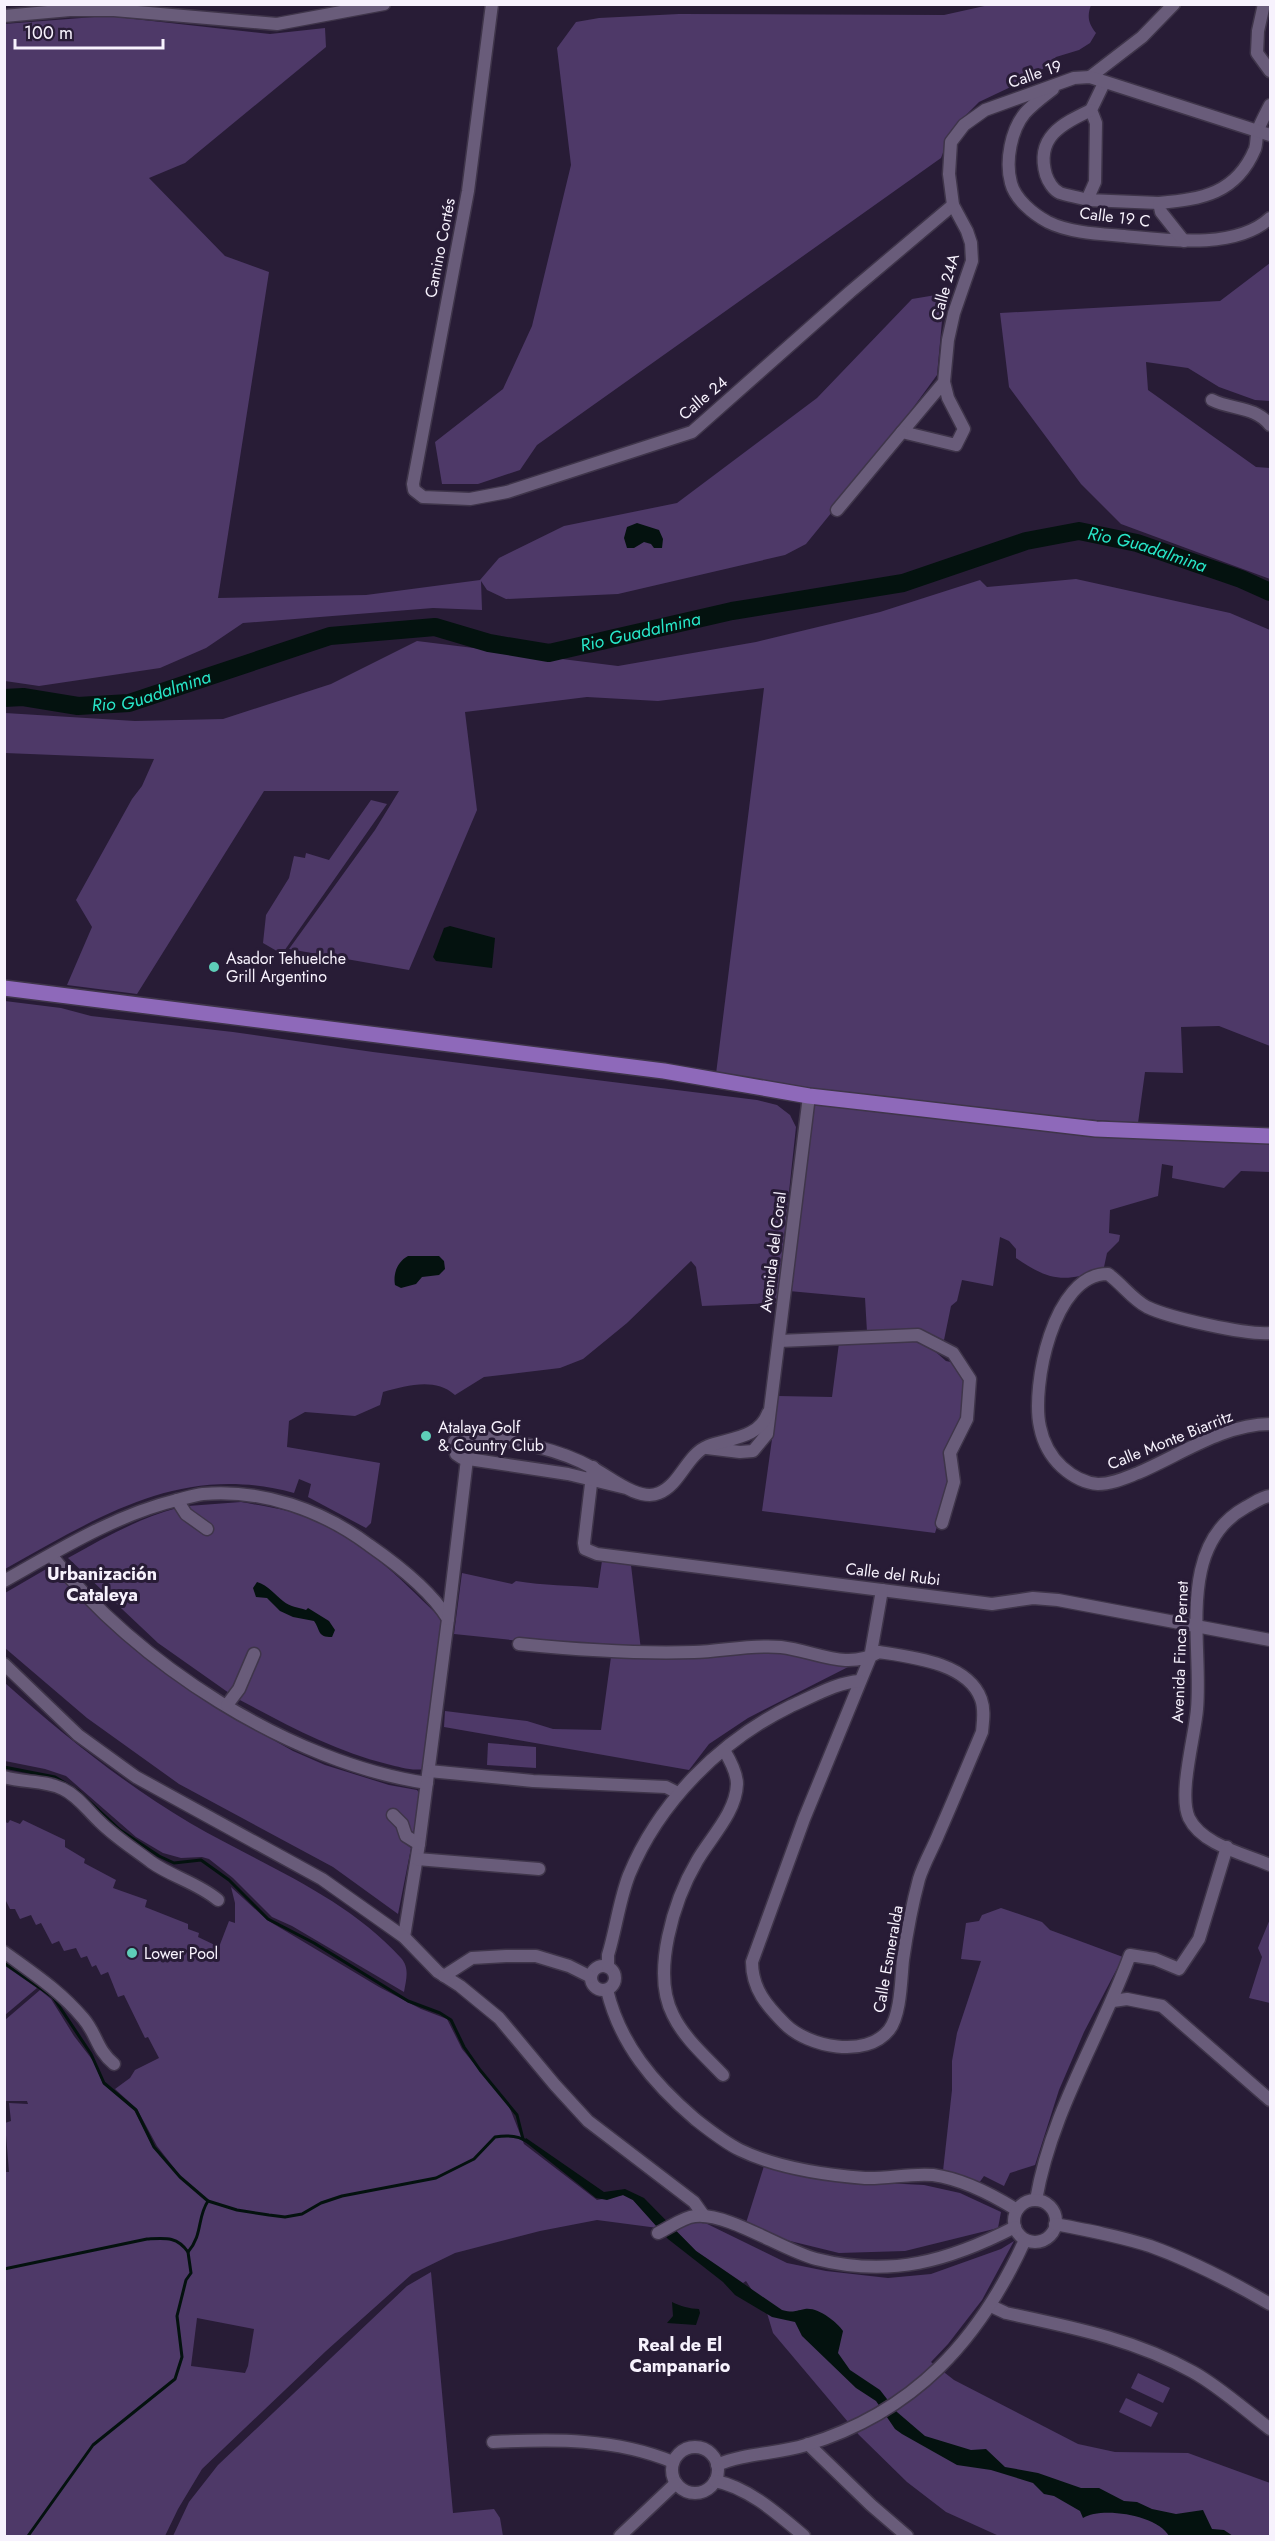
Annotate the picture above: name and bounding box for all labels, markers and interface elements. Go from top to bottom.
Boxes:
scale bar [15,12,164,50]
text: 100 m [24,20,73,46]
street label: Calle 19 [1005,54,1065,94]
street label: Camino Cortés [419,196,461,300]
street label: Calle 19 C [1078,201,1152,233]
street label: Calle 24A [925,251,965,323]
street label: Calle 24 [674,371,732,425]
water label: Rio Guadalmina [1085,520,1210,579]
water label: Rio Guadalmina [577,606,703,658]
water label: Rio Guadalmina [91,664,215,718]
place label: Asador Tehuelche Grill Argentino [226,947,346,988]
marker: Asador Tehuelche Grill Argentino [207,960,221,974]
street label: Avenida del Coral [754,1190,792,1314]
street label: Calle Monte Biarritz [1104,1404,1237,1476]
place label: Atalaya Golf & Country Club [438,1416,544,1457]
marker: Atalaya Golf & Country Club [419,1429,433,1443]
street label: Calle del Rubi [844,1557,942,1591]
district label: Urbanización Cataleya [47,1561,157,1608]
street label: Avenida Finca Pernet [1166,1580,1194,1723]
street label: Calle Esmeralda [867,1903,909,2015]
place label: Lower Pool [144,1942,218,1965]
marker: Lower Pool [125,1946,139,1960]
district label: Real de El Campanario [630,2332,731,2379]

